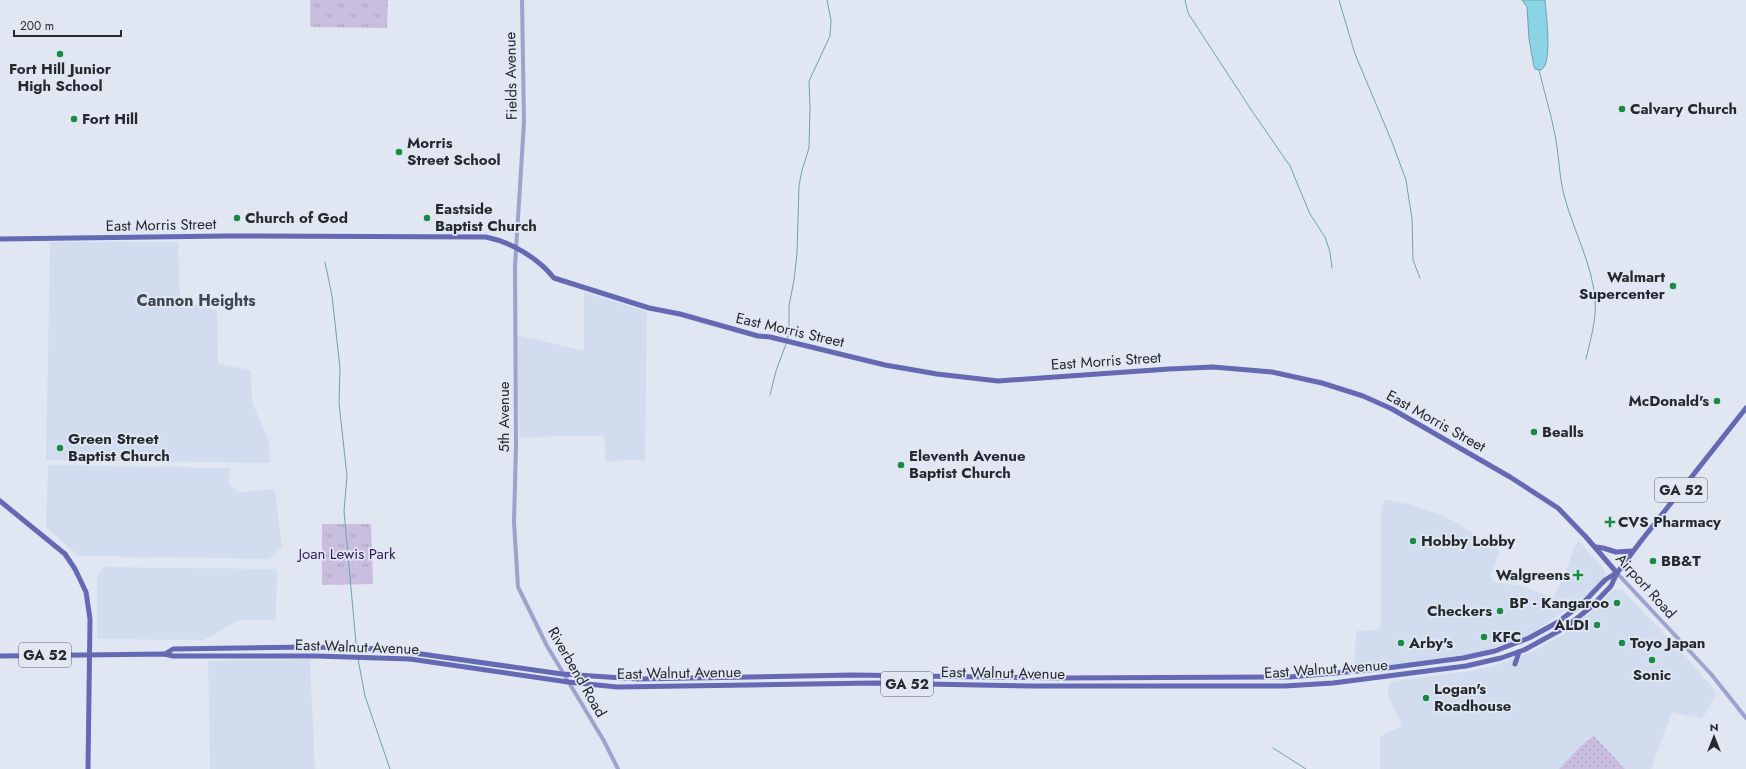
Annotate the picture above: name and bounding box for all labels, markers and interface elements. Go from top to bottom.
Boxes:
scale bar [14,12,121,38]
text: 200 m [20,17,54,35]
street label: Fields Avenue [499,31,523,120]
marker: Fort Hill Junior High School [55,49,65,59]
place label: Fort Hill Junior High School [9,58,112,97]
place label: Calvary Church [1630,98,1737,120]
marker: Calvary Church [1617,104,1627,114]
place label: Fort Hill [82,108,138,130]
marker: Fort Hill [69,114,79,124]
place label: Morris Street School [407,132,501,171]
marker: Morris Street School [394,147,404,157]
place label: Eastside Baptist Church [435,198,537,237]
place label: Church of God [245,207,348,229]
street label: East Morris Street [106,213,217,237]
marker: Church of God [232,213,242,223]
marker: Eastside Baptist Church [422,213,432,223]
place label: Walmart Supercenter [1579,266,1666,305]
marker: Walmart Supercenter [1668,281,1678,291]
district label: Cannon Heights [136,289,256,312]
street label: East Morris Street [734,307,847,353]
street label: East Morris Street [1050,346,1162,376]
street label: 5th Avenue [493,381,515,453]
street label: East Morris Street [1382,385,1490,458]
place label: McDonald's [1628,390,1709,412]
marker: McDonald's [1712,396,1722,406]
place label: Bealls [1542,421,1584,443]
marker: Bealls [1529,427,1539,437]
place label: Green Street Baptist Church [68,428,170,467]
marker: Green Street Baptist Church [55,443,65,453]
place label: Eleventh Avenue Baptist Church [909,445,1026,484]
marker: Eleventh Avenue Baptist Church [896,460,906,470]
road number: GA 52 [1655,478,1707,502]
place label: CVS Pharmacy [1618,511,1721,533]
marker: CVS Pharmacy [1605,517,1615,527]
place label: Hobby Lobby [1421,530,1515,552]
marker: Hobby Lobby [1408,536,1418,546]
park label: Joan Lewis Park [296,543,396,565]
street label: Airport Road [1611,548,1681,624]
place label: BB&T [1661,550,1701,572]
marker: BB&T [1648,556,1658,566]
place label: Walgreens [1496,564,1570,586]
marker: Walgreens [1573,570,1583,580]
place label: BP - Kangaroo [1509,592,1609,614]
marker: BP - Kangaroo [1612,598,1622,608]
place label: Checkers [1427,600,1492,622]
marker: Checkers [1495,606,1505,616]
place label: ALDI [1553,614,1589,636]
marker: ALDI [1592,620,1602,630]
street label: Riverbend Road [542,623,612,721]
place label: KFC [1492,626,1521,648]
place label: Arby's [1408,632,1453,654]
marker: KFC [1479,632,1489,642]
place label: Toyo Japan [1630,632,1705,654]
street label: East Walnut Avenue [295,634,420,660]
marker: Arby's [1396,638,1406,648]
marker: Toyo Japan [1617,638,1627,648]
road number: GA 52 [19,643,71,667]
street label: East Walnut Avenue [1263,654,1389,684]
marker: Sonic [1647,655,1657,665]
street label: East Walnut Avenue [617,661,742,685]
street label: East Walnut Avenue [941,661,1066,685]
place label: Sonic [1633,664,1671,686]
road number: GA 52 [881,672,933,696]
place label: Logan's Roadhouse [1434,678,1512,717]
marker: Logan's Roadhouse [1421,693,1431,703]
north arrow [1694,717,1734,757]
text: N [1710,719,1718,735]

